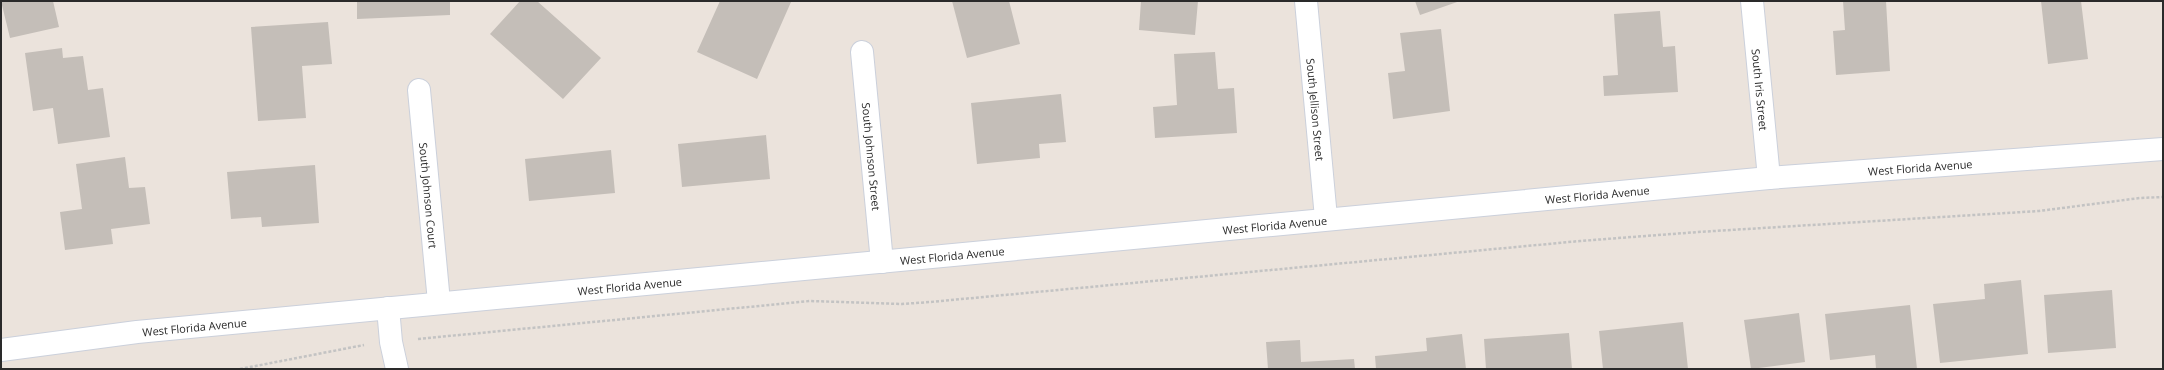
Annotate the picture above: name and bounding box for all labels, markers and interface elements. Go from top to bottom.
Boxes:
street label: South Iris Street [1749,48,1772,131]
street label: South Jellison Street [1304,58,1328,161]
street label: South Johnson Street [859,102,885,211]
street label: South Johnson Court [416,142,441,249]
street label: West Florida Avenue [1867,156,1973,178]
street label: West Florida Avenue [1544,182,1650,207]
street label: West Florida Avenue [1222,212,1328,237]
street label: West Florida Avenue [899,243,1005,267]
street label: West Florida Avenue [577,273,683,298]
street label: West Florida Avenue [142,314,247,339]

